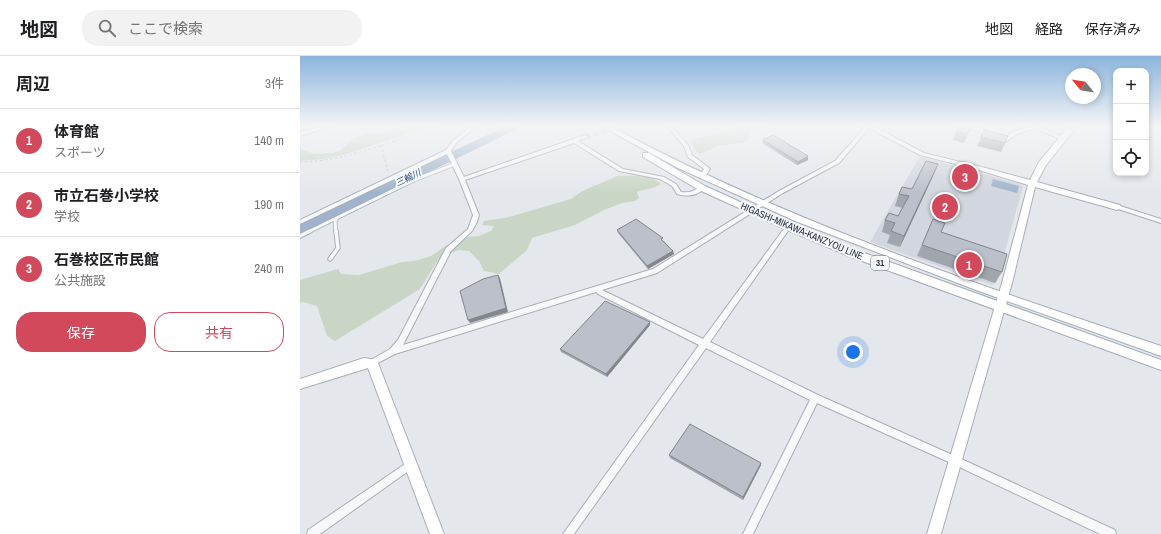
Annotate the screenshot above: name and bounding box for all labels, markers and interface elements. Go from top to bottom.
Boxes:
search box [82,10,362,46]
text: 地図 [20,16,58,42]
icon: search [96,17,118,39]
text: ここで検索 [128,18,203,39]
text: 地図 [985,20,1013,38]
text: 経路 [1035,20,1063,38]
text: 保存済み [1085,20,1141,38]
north arrow [1065,68,1101,104]
map controls [1113,68,1149,176]
button: + [1113,68,1149,104]
text: 周辺 [16,72,50,95]
text: 3件 [265,75,284,92]
button: − [1113,104,1149,140]
text: 体育館 [54,121,99,142]
text: 1 [26,132,32,149]
text: 140 m [254,132,284,149]
button: locate [1113,140,1149,176]
text: スポーツ [54,144,106,161]
pin: 3 [952,162,978,192]
water label: 三輪川 [393,166,424,189]
text: 市立石巻小学校 [54,185,159,206]
pin: 2 [932,192,958,222]
text: 2 [26,196,32,213]
text: 190 m [254,196,284,213]
street label: HIGASHI-MIKAWA-KANZYOU LINE [739,199,865,263]
text: 学校 [54,208,80,225]
text: 石巻校区市民館 [54,249,159,270]
pin: 1 [956,250,982,280]
road number: 31 [871,256,889,270]
text: 3 [26,260,32,277]
text: 240 m [254,260,284,277]
text: 公共施設 [54,272,106,289]
button: 保存 [16,312,146,352]
button: 共有 [154,312,284,352]
your location [843,342,863,362]

